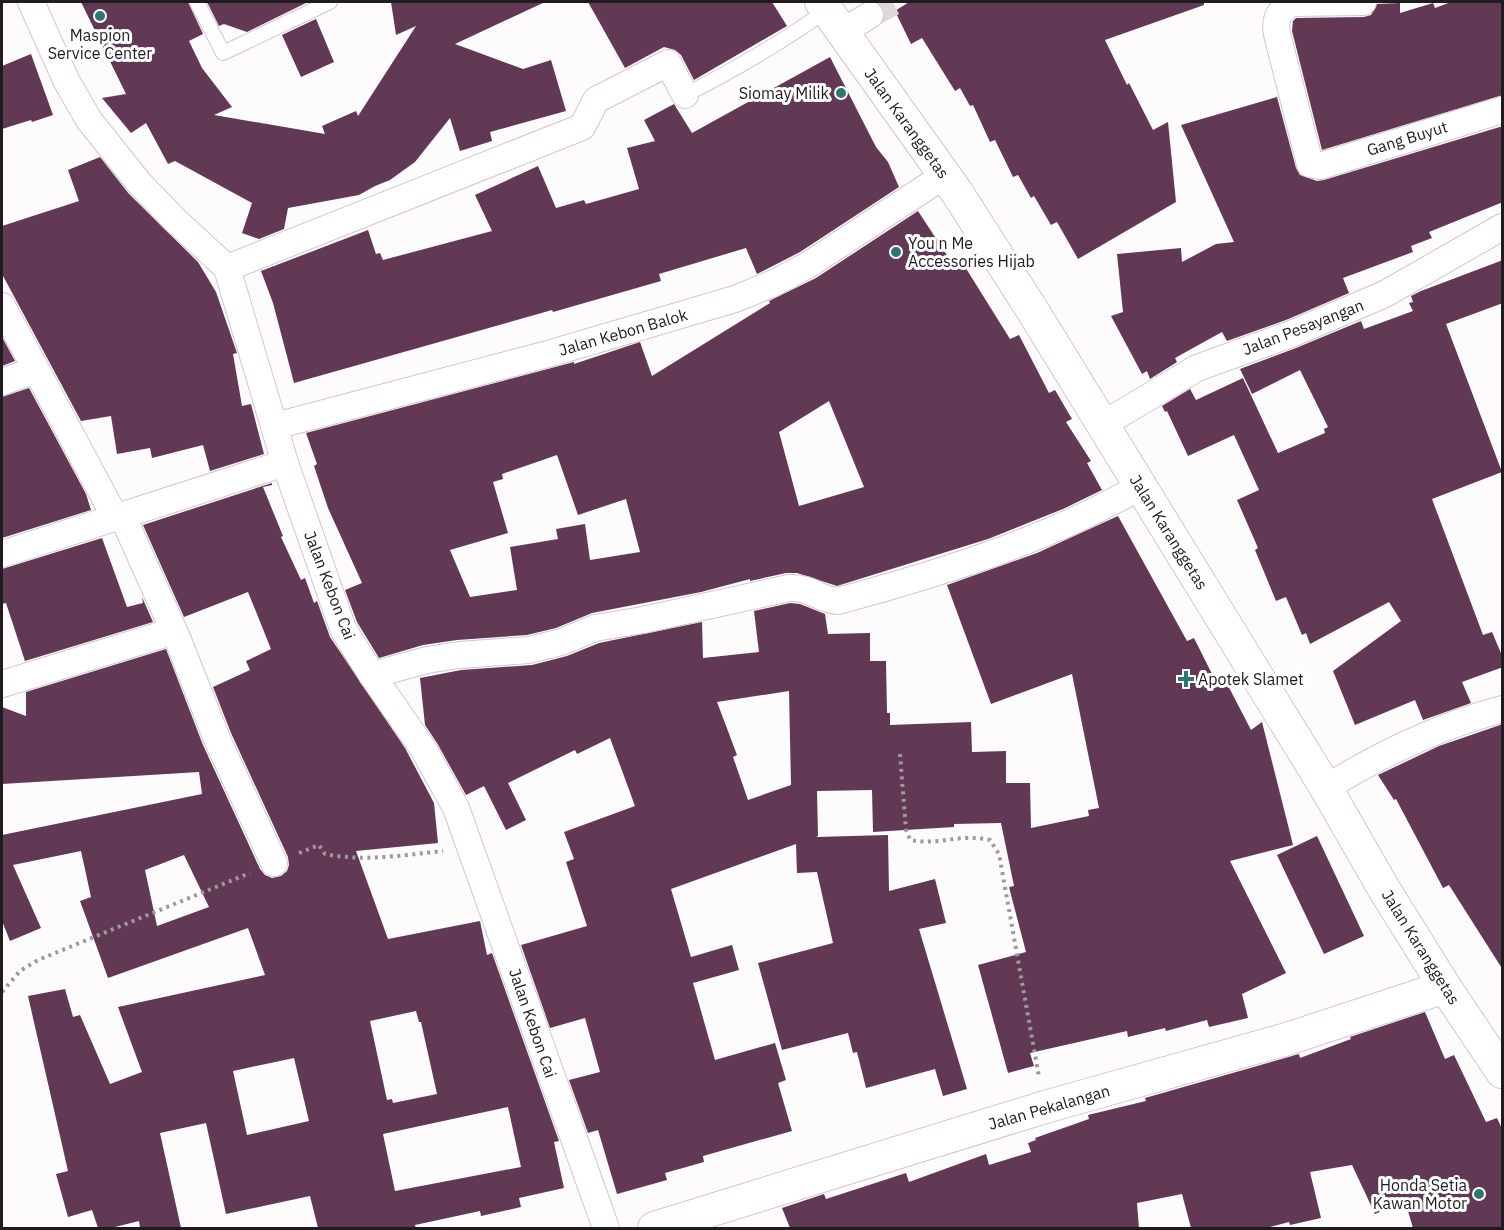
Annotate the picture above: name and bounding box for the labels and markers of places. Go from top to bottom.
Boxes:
marker: Maspion Service Center [93,9,107,23]
place label: Maspion Service Center [48,25,152,63]
place label: Siomay Milik [739,83,830,103]
marker: Siomay Milik [834,86,848,100]
place label: You n Me Accessories Hijab [908,233,1035,271]
marker: You n Me Accessories Hijab [889,245,903,259]
place label: Apotek Slamet [1198,669,1304,689]
marker: Apotek Slamet [1179,672,1193,686]
place label: Honda Setia Kawan Motor [1373,1175,1467,1213]
marker: Honda Setia Kawan Motor [1472,1187,1486,1201]

